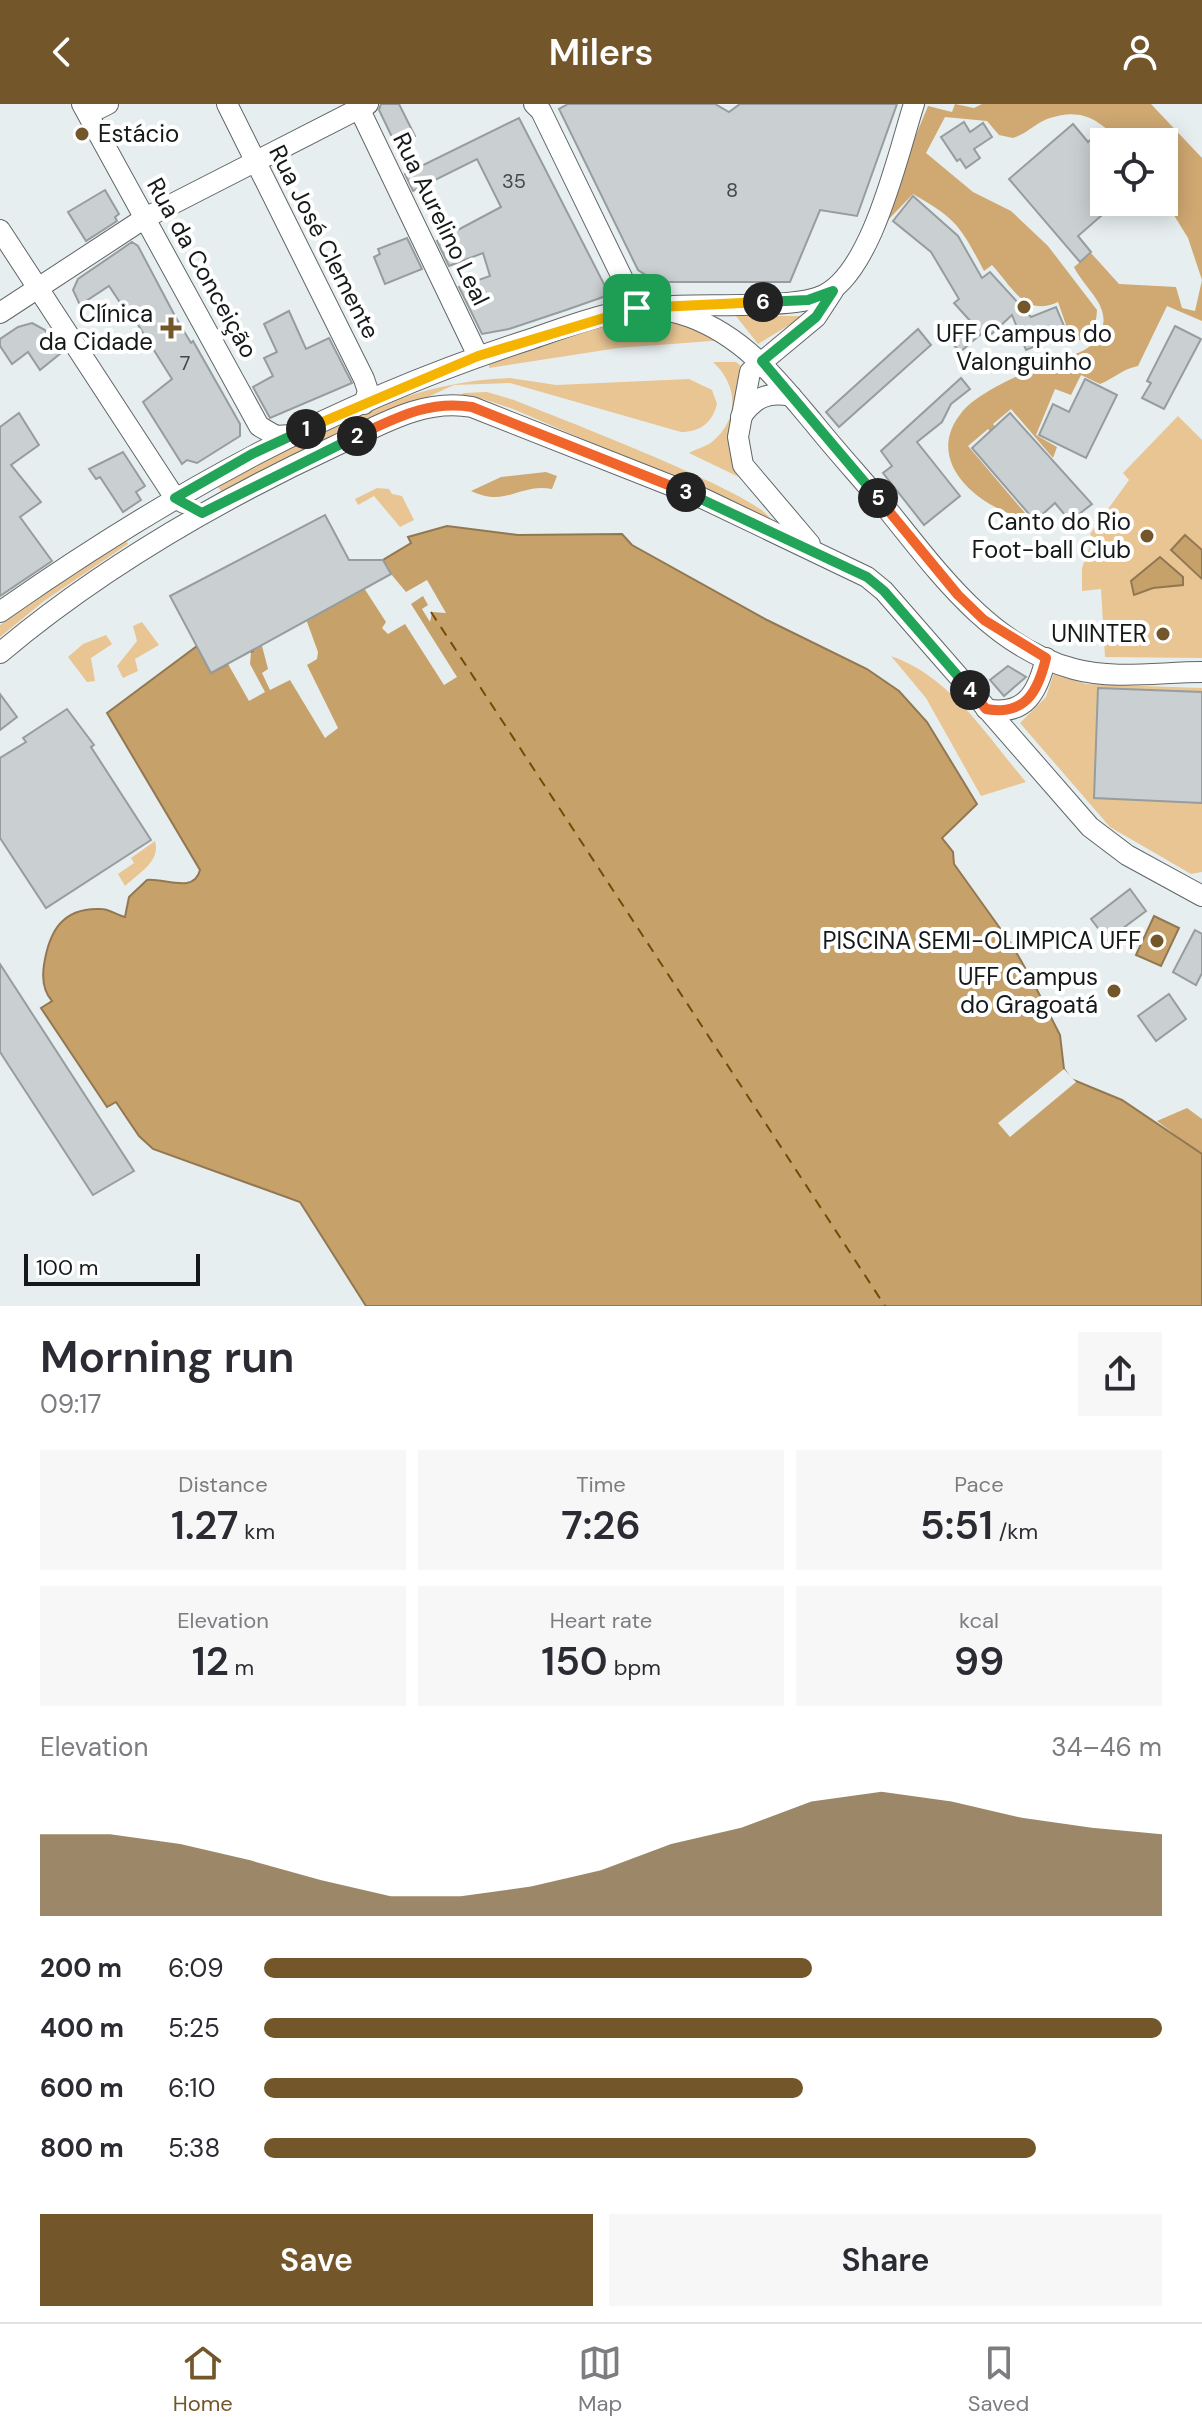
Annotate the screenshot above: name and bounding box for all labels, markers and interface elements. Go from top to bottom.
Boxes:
text: Milers [549,29,653,76]
icon: back [40,30,84,74]
icon: person [1118,30,1162,74]
place label: Estácio [98,118,179,149]
marker: Estácio [73,125,91,143]
street label: Rua Aurelino Leal [386,127,497,310]
map controls [1090,128,1178,216]
button: locate [1090,128,1178,216]
street label: Rua José Clemente [262,140,387,344]
house number: 35 [502,168,526,194]
street label: Rua da Conceição [140,172,265,363]
house number: 8 [726,177,738,203]
pin [603,274,671,342]
pin: 6 [743,282,783,322]
icon: arrive [615,286,659,330]
text: 6 [756,287,770,316]
place label: Clínica da Cidade [39,298,153,357]
marker: UFF Campus do Valonguinho [1015,298,1033,316]
marker: Clínica da Cidade [160,317,182,339]
place label: UFF Campus do Valonguinho [936,318,1112,377]
house number: 7 [180,350,190,376]
pin: 1 [286,409,326,449]
text: 1 [302,414,310,443]
pin: 2 [337,416,377,456]
text: 2 [351,421,363,450]
pin: 3 [666,472,706,512]
text: 3 [679,477,693,506]
pin: 5 [858,478,898,518]
text: 5 [871,483,885,512]
place label: Canto do Rio Foot-ball Club [972,506,1131,565]
marker: Canto do Rio Foot-ball Club [1138,527,1156,545]
place label: UNINTER [1051,618,1147,649]
marker: UNINTER [1154,625,1172,643]
pin: 4 [950,670,990,710]
text: 4 [963,675,977,704]
place label: PISCINA SEMI-OLIMPICA UFF [822,925,1141,956]
marker: PISCINA SEMI-OLIMPICA UFF [1148,932,1166,950]
place label: UFF Campus do Gragoatá [958,961,1098,1020]
marker: UFF Campus do Gragoatá [1105,982,1123,1000]
scale bar [24,1250,200,1286]
text: 100 m [36,1253,98,1282]
text: Morning run [40,1328,294,1386]
button: share [1078,1332,1162,1416]
text: 09:17 [40,1387,101,1421]
text: Distance [178,1470,268,1499]
text: Time [576,1470,626,1499]
text: Pace [954,1470,1004,1499]
text: 1.27 [171,1499,238,1551]
text: 7:26 [561,1499,641,1551]
text: 5:51 [920,1499,993,1551]
text: km [238,1517,275,1546]
text: /km [993,1517,1038,1546]
text: Elevation [177,1606,269,1635]
text: Heart rate [550,1606,652,1635]
text: kcal [959,1606,999,1635]
text: 12 [192,1635,229,1687]
text: 150 [541,1635,608,1687]
text: 99 [954,1635,1004,1687]
text: m [229,1653,254,1682]
text: bpm [608,1653,661,1682]
text: Elevation [40,1730,148,1764]
text: 34–46 m [1051,1730,1162,1764]
text: 200 m [40,1951,122,1985]
text: 6:09 [168,1951,224,1985]
text: 400 m [40,2011,124,2045]
text: 5:25 [168,2011,220,2045]
text: 600 m [40,2071,124,2105]
text: 6:10 [168,2071,215,2105]
text: 800 m [40,2131,124,2165]
text: 5:38 [168,2131,220,2165]
button: Save [40,2214,593,2306]
button: Share [609,2214,1162,2306]
tab: Home [173,2341,233,2418]
tab: Map [578,2341,622,2418]
tab: Saved [968,2341,1029,2418]

